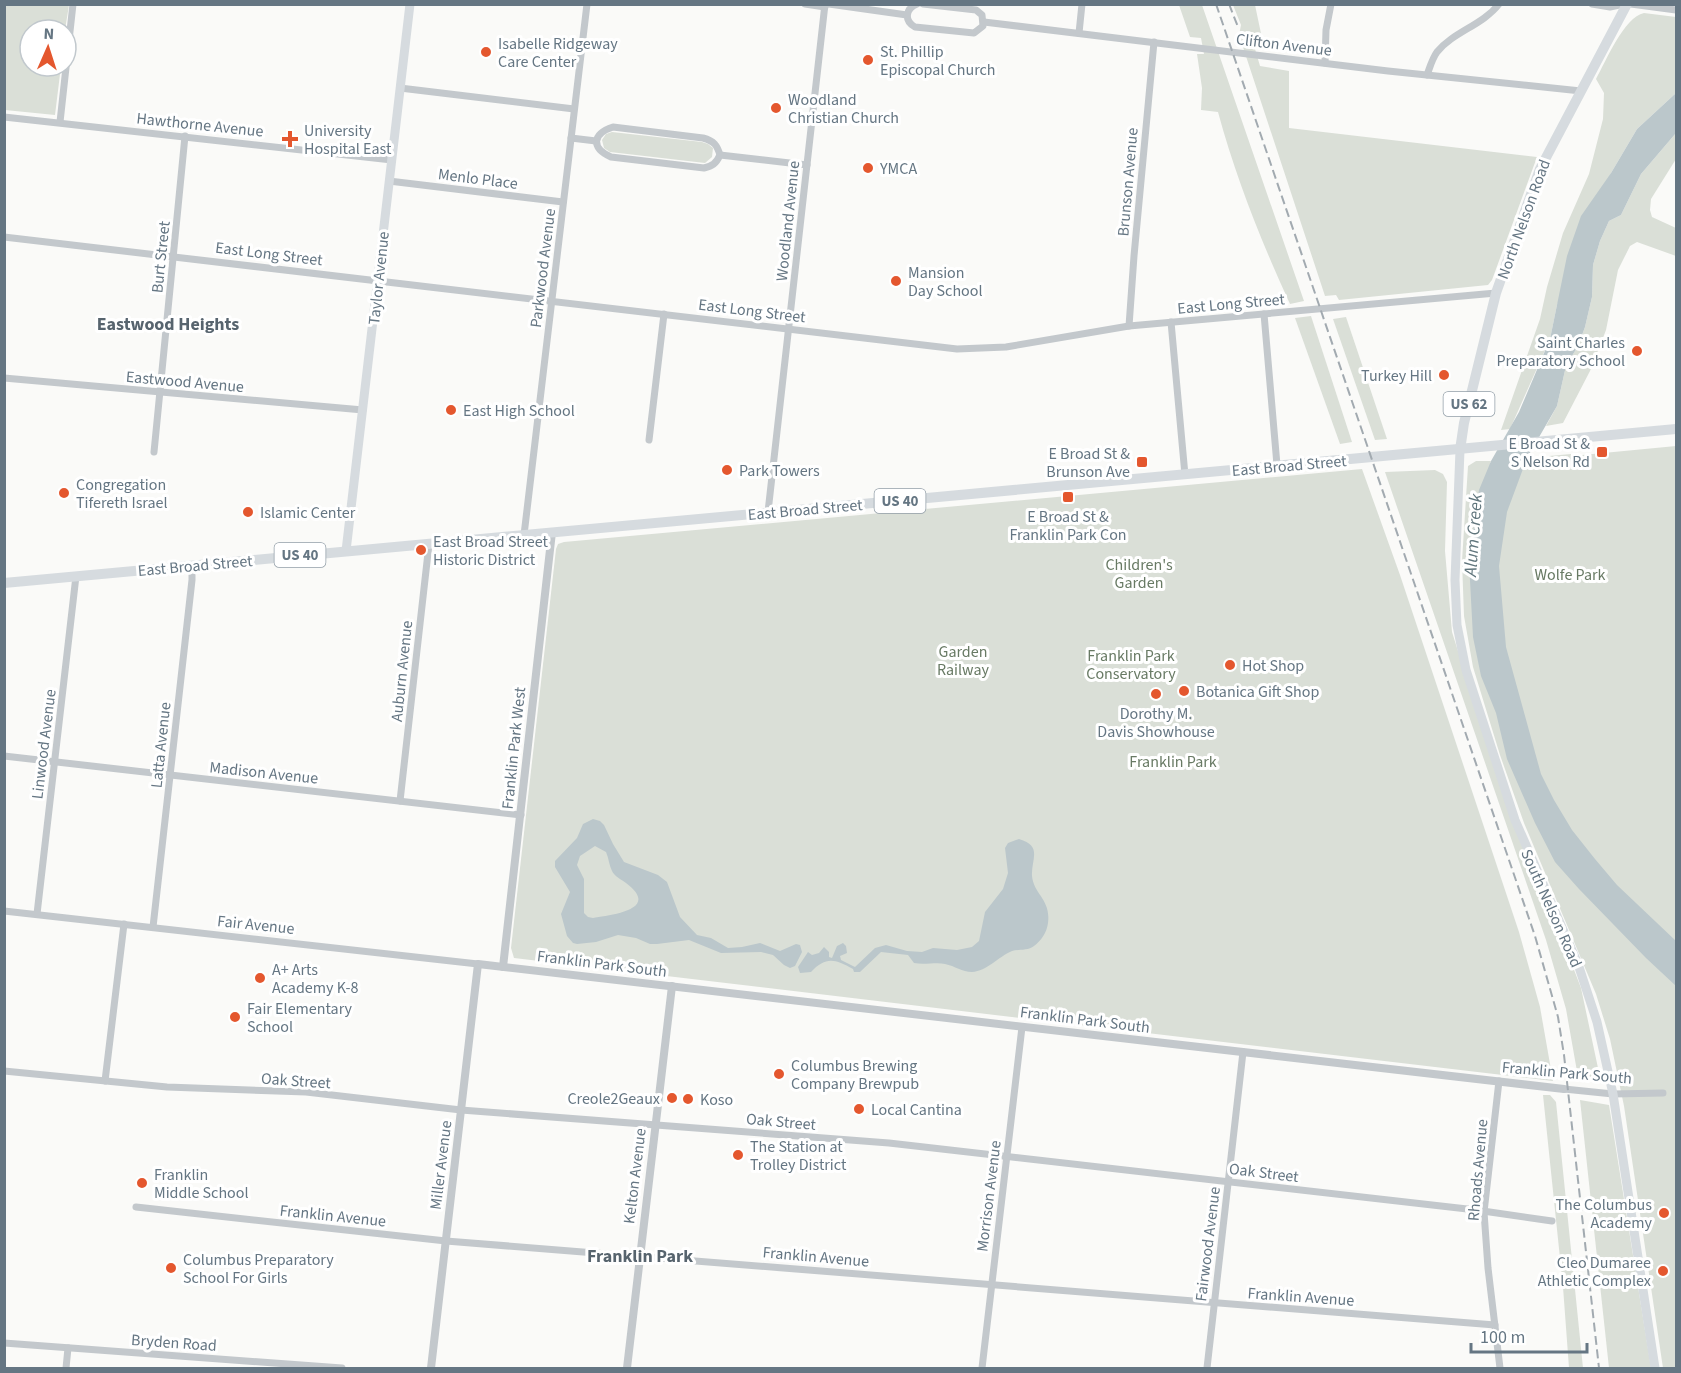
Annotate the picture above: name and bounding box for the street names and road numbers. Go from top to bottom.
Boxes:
street label: Clifton Avenue [1235,28,1333,62]
street label: Hawthorne Avenue [135,107,265,143]
street label: Brunson Avenue [1112,127,1144,237]
street label: North Nelson Road [1492,156,1556,282]
street label: Woodland Avenue [771,160,805,282]
street label: Menlo Place [437,163,519,195]
street label: Parkwood Avenue [525,207,561,329]
street label: Burt Street [146,219,176,294]
street label: Taylor Avenue [363,230,395,326]
street label: East Long Street [214,237,324,272]
street label: East Long Street [1176,288,1286,320]
street label: East Long Street [697,294,807,329]
street label: Eastwood Avenue [125,366,245,398]
road number: US 62 [1444,392,1494,416]
street label: East Broad Street [1231,450,1348,482]
road number: US 40 [874,489,926,513]
street label: East Broad Street [747,494,864,526]
road number: US 40 [274,543,326,567]
street label: East Broad Street [137,550,254,582]
street label: Auburn Avenue [386,619,418,723]
street label: Franklin Park West [497,685,531,810]
street label: Linwood Avenue [26,688,62,800]
street label: Latta Avenue [146,701,176,789]
street label: Madison Avenue [208,756,319,790]
street label: South Nelson Road [1515,846,1587,971]
street label: Fair Avenue [216,910,296,940]
street label: Franklin Park South [536,945,668,983]
street label: Franklin Park South [1019,1001,1151,1039]
street label: Franklin Park South [1501,1056,1633,1090]
street label: Oak Street [260,1068,332,1094]
street label: Oak Street [745,1108,817,1136]
street label: Rhoads Avenue [1463,1118,1493,1222]
street label: Miller Avenue [425,1119,457,1211]
street label: Kelton Avenue [618,1127,652,1225]
street label: Morrison Avenue [971,1139,1007,1253]
street label: Oak Street [1228,1158,1300,1188]
street label: Fairwood Avenue [1190,1185,1226,1303]
street label: Franklin Avenue [279,1199,387,1233]
street label: Franklin Avenue [762,1241,870,1273]
street label: Franklin Avenue [1247,1282,1355,1312]
street label: Bryden Road [130,1329,218,1357]

